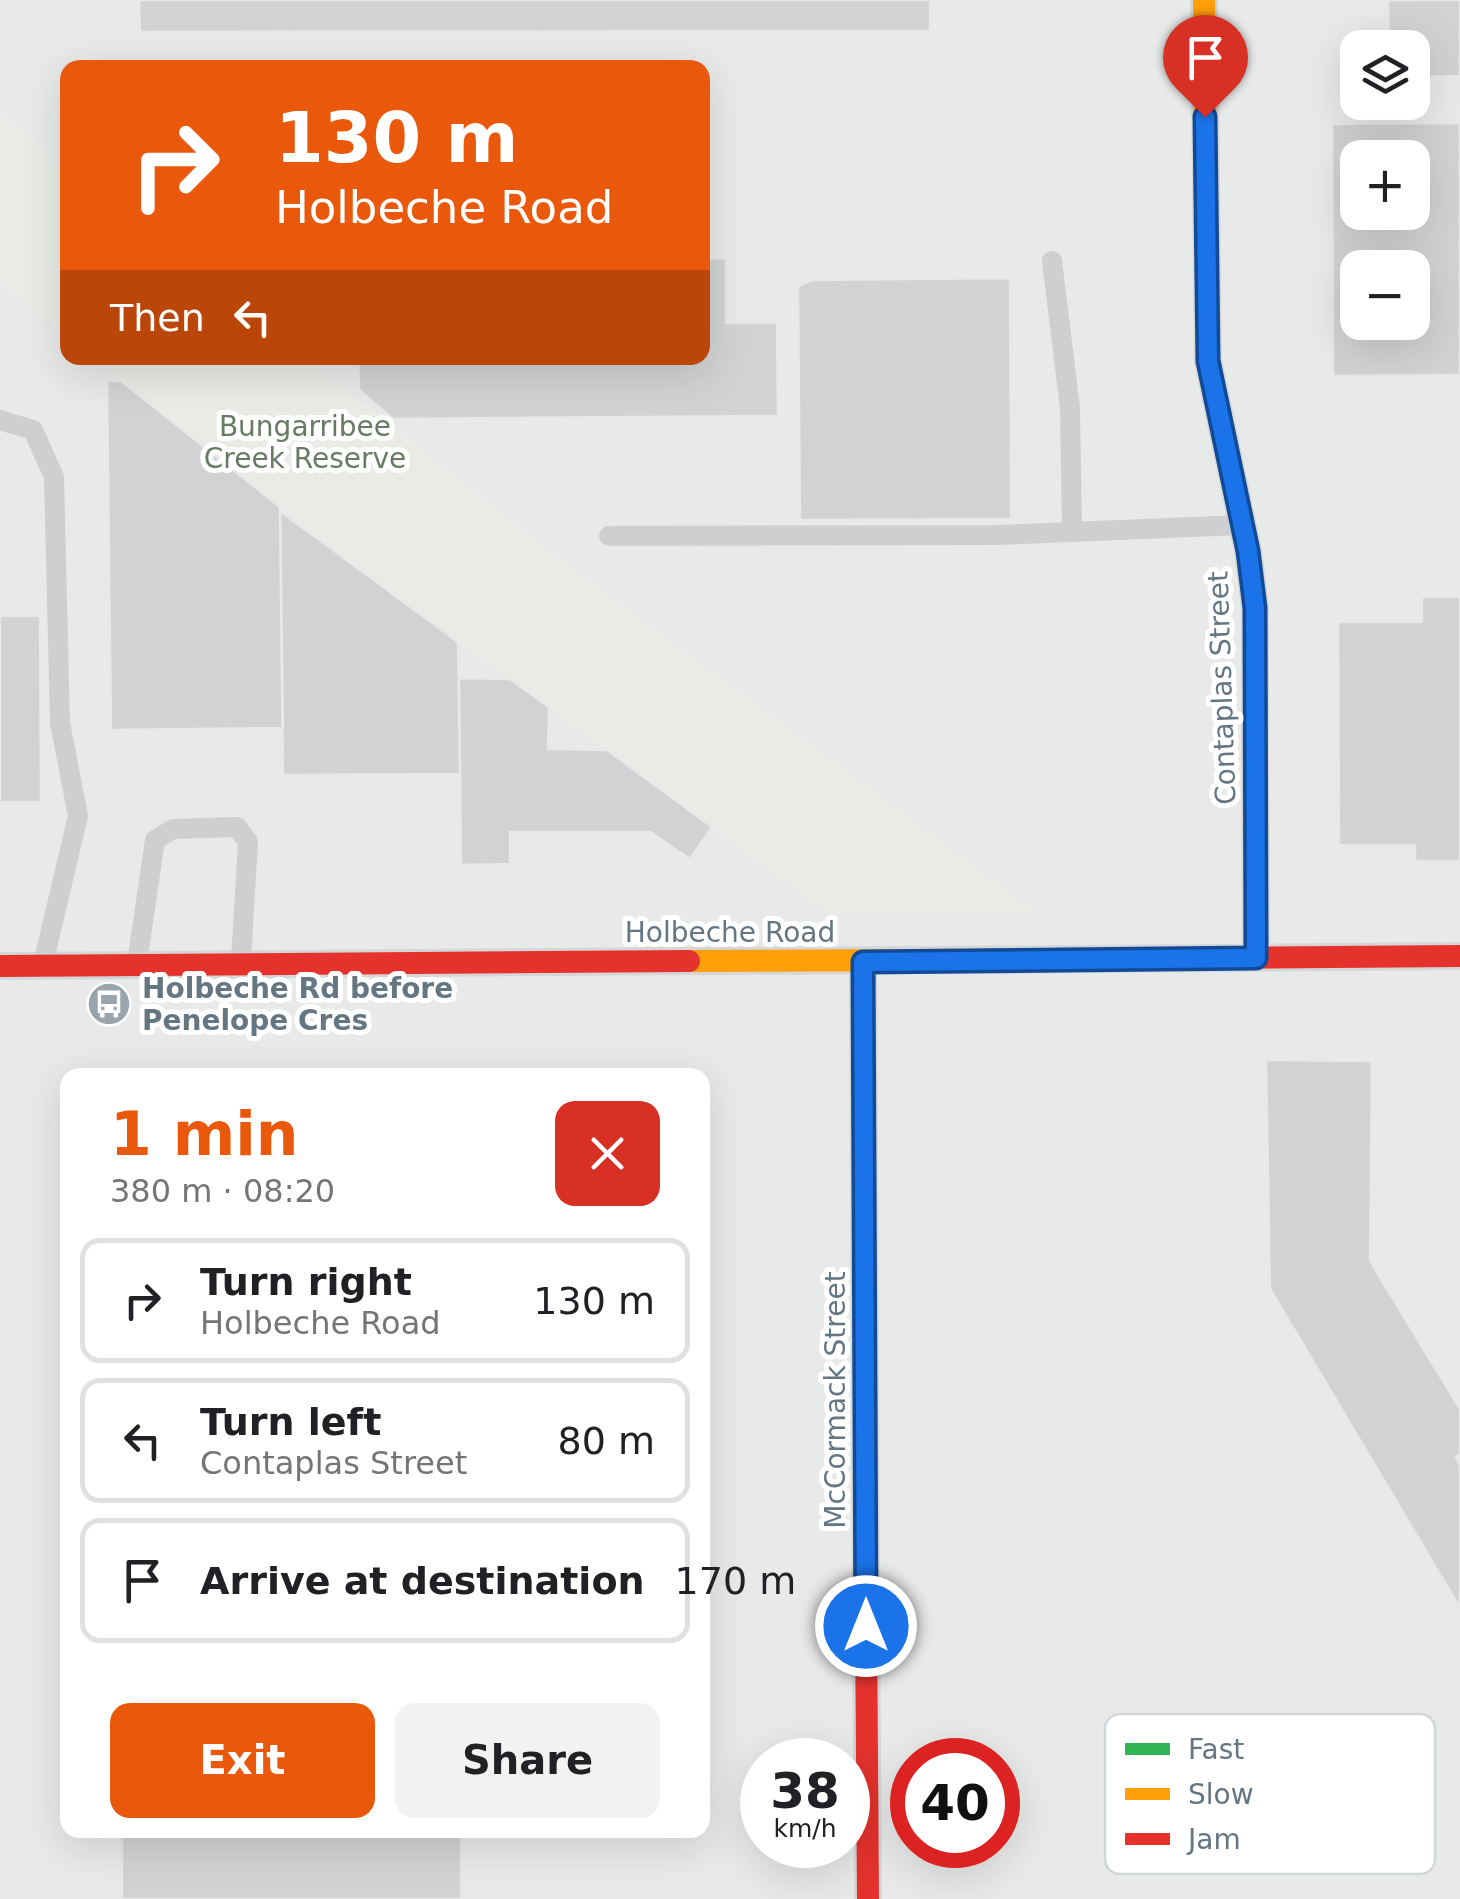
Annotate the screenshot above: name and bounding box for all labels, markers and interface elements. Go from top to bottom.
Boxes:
pin [1163,15,1248,118]
icon: arrive [1178,30,1233,85]
map controls [1340,30,1430,340]
button: layers [1340,30,1430,120]
text: 130 m [275,97,518,179]
icon: right [110,100,240,230]
button: + [1340,140,1430,230]
text: Holbeche Road [275,181,613,234]
button: − [1340,250,1430,340]
icon: left [225,290,280,345]
text: Then [110,296,205,340]
park label: Bungarribee Creek Reserve [204,410,406,475]
street label: Contaplas Street [1201,571,1243,805]
street label: Holbeche Road [625,916,835,949]
place label: Holbeche Rd before Penelope Cres [142,972,453,1037]
bus stop icon: Holbeche Rd before Penelope Cres [86,981,132,1027]
text: 1 min [110,1099,298,1169]
button: close [555,1101,660,1206]
text: 380 m · 08:20 [110,1172,335,1210]
text: Turn right [200,1260,412,1304]
street label: McCormack Street [819,1271,852,1529]
icon: right [115,1273,170,1328]
text: 130 m [533,1279,655,1323]
text: Holbeche Road [200,1304,441,1342]
text: Turn left [200,1400,381,1444]
icon: left [115,1413,170,1468]
text: 80 m [558,1419,655,1463]
text: Contaplas Street [200,1444,467,1482]
icon: arrive [115,1553,170,1608]
text: Arrive at destination [200,1559,645,1603]
text: 170 m [675,1559,796,1603]
position arrow [814,1574,918,1678]
button: Exit [110,1703,375,1818]
button: Share [395,1703,660,1818]
legend [1105,1714,1435,1874]
text: Fast [1188,1733,1244,1766]
speed limit sign: 40 [890,1738,1020,1868]
text: 38 [770,1762,840,1820]
text: Slow [1188,1778,1254,1811]
text: km/h [773,1814,837,1843]
text: Jam [1186,1823,1241,1856]

